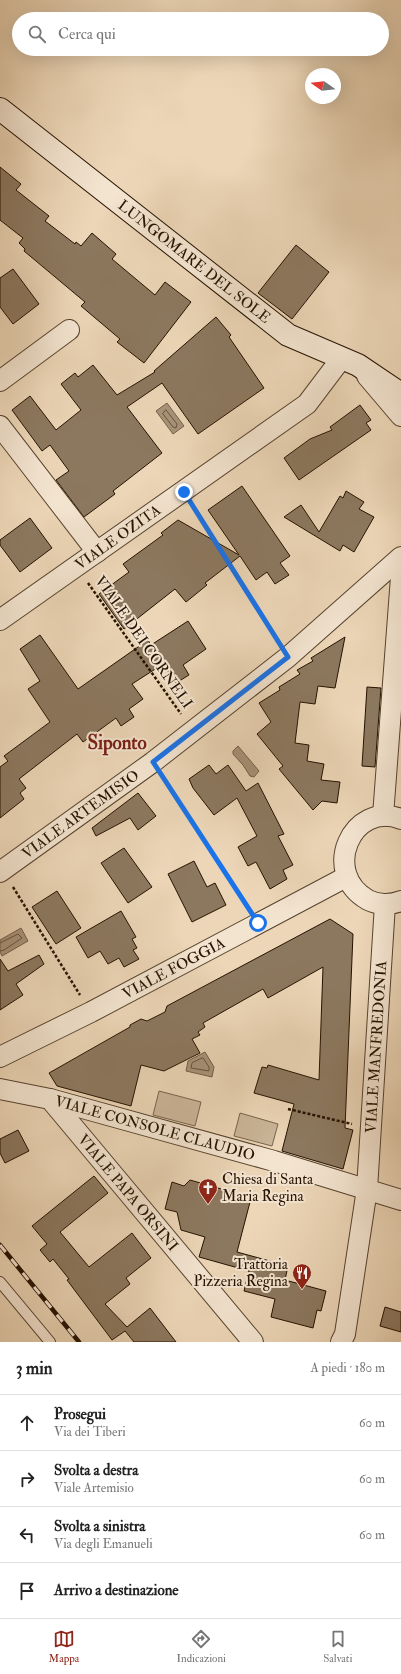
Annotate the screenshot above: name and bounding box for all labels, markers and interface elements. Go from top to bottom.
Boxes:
search box [12,12,389,56]
icon: search [26,23,48,45]
text: Cerca qui [58,25,116,44]
north arrow [305,68,341,104]
street label: LUNGOMARE DEL SOLE [114,196,274,328]
route end [175,483,193,501]
street label: VIALE OZITA [71,501,165,574]
street label: VIALE DEI CORNELI [91,572,197,712]
district label: Siponto [87,731,147,756]
street label: VIALE ARTEMISIO [18,766,143,863]
route start [249,914,267,932]
street label: VIALE FOGGIA [119,934,229,1004]
street label: VIALE MANFREDONIA [362,960,391,1134]
street label: VIALE CONSOLE CLAUDIO [53,1092,257,1165]
street label: VIALE PAPA ORSINI [74,1131,182,1255]
place label: Chiesa di Santa Maria Regina [222,1170,314,1206]
church icon: Chiesa di Santa Maria Regina [197,1177,219,1205]
place label: Trattoria Pizzeria Regina [193,1255,289,1291]
restaurant icon: Trattoria Pizzeria Regina [291,1262,313,1290]
text: 3 min [16,1358,53,1379]
text: A piedi · 180 m [311,1360,385,1376]
text: Prosegui [54,1405,106,1424]
icon: ahead [16,1412,38,1434]
text: 60 m [359,1415,385,1431]
text: Via dei Tiberi [54,1424,126,1440]
text: Svolta a destra [54,1461,138,1480]
icon: right [16,1468,38,1490]
text: 60 m [359,1471,385,1487]
text: Viale Artemisio [54,1480,134,1496]
text: Svolta a sinistra [54,1517,146,1536]
icon: left [16,1524,38,1546]
text: 60 m [359,1527,385,1543]
text: Via degli Emanueli [54,1536,153,1552]
icon: arrive [16,1580,38,1602]
text: Arrivo a destinazione [54,1581,179,1600]
tab: Mappa [49,1628,79,1665]
tab: Indicazioni [177,1628,226,1665]
tab: Salvati [323,1628,352,1665]

